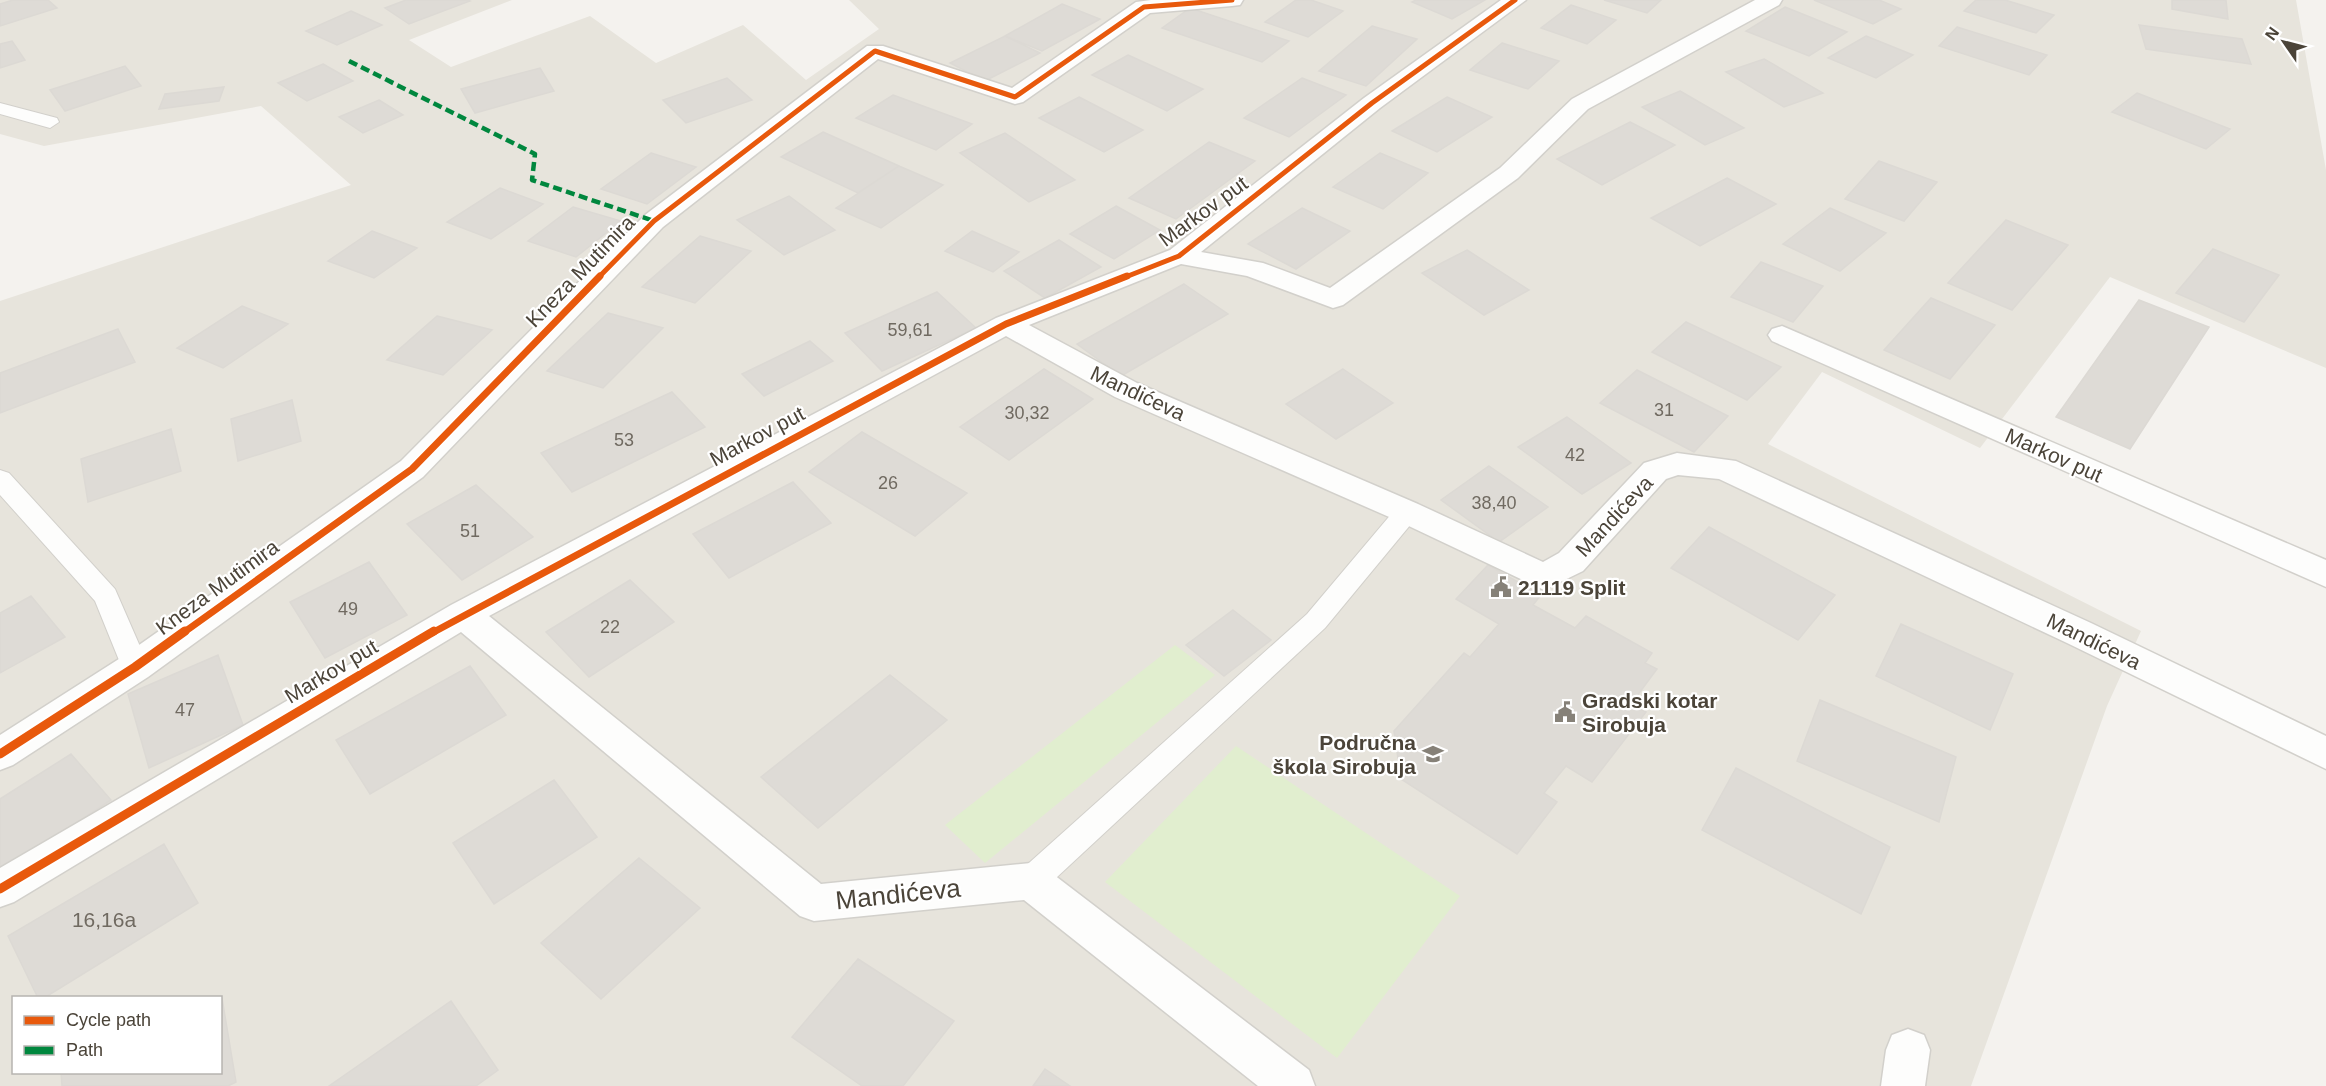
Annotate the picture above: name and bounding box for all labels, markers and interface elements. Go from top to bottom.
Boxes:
north arrow [2254,12,2314,72]
text: N [2262,24,2282,43]
street label: Markov put [1154,171,1252,251]
street label: Kneza Mutimira [521,210,639,331]
house number: 59,61 [887,320,933,340]
street label: Mandićeva [1087,361,1189,425]
house number: 31 [1654,400,1674,420]
street label: Markov put [706,401,808,471]
house number: 30,32 [1004,403,1050,423]
street label: Markov put [2002,423,2106,487]
house number: 53 [614,430,634,450]
house number: 42 [1565,445,1585,465]
street label: Mandićeva [1571,471,1657,561]
house number: 26 [878,473,898,493]
house number: 38,40 [1471,493,1517,513]
house number: 51 [460,521,480,541]
street label: Kneza Mutimira [151,535,283,639]
public building icon: 21119 Split [1489,575,1513,599]
place label: 21119 Split [1518,576,1625,599]
house number: 49 [338,599,358,619]
street label: Mandićeva [2043,608,2145,674]
house number: 22 [600,617,620,637]
street label: Markov put [281,634,382,708]
place label: Gradski kotar Sirobuja [1582,689,1717,736]
house number: 47 [175,700,195,720]
public building icon: Gradski kotar Sirobuja [1553,700,1577,724]
place label: Područna škola Sirobuja [1272,731,1416,778]
school or university icon: Područna škola Sirobuja [1421,742,1445,766]
street label: Mandićeva [834,872,963,915]
house number: 16,16a [72,908,136,931]
legend [12,996,222,1074]
text: Cycle path [66,1010,151,1030]
text: Path [66,1040,103,1060]

